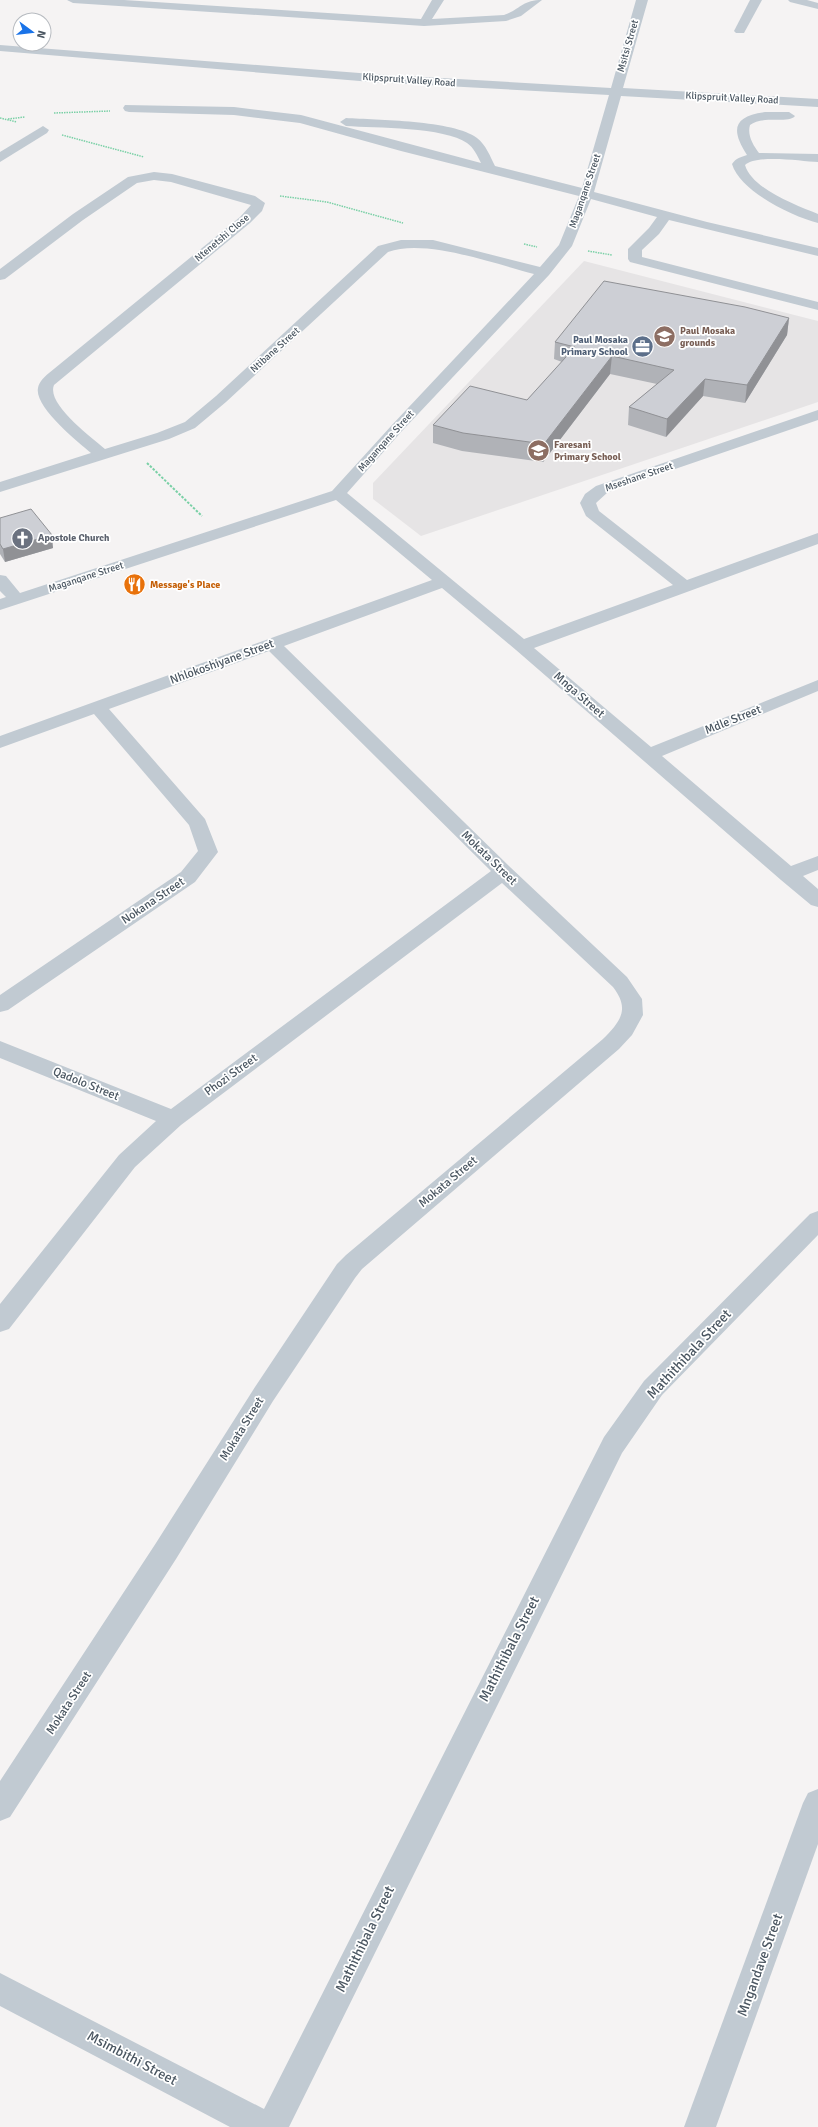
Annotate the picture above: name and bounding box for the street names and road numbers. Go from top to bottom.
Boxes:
street label: Msitsi Street [615,18,641,74]
street label: Klipspruit Valley Road [362,71,456,89]
street label: Klipspruit Valley Road [685,90,779,106]
street label: Maganqane Street [567,152,604,230]
street label: Ntenetshi Close [192,212,252,264]
street label: Ntibane Street [248,324,302,375]
street label: Maganqane Street [355,408,417,474]
street label: Mseshane Street [603,460,675,494]
street label: Maganqane Street [47,559,125,595]
street label: Nhlokoshiyane Street [168,636,276,688]
street label: Mnga Street [550,669,608,721]
street label: Mdle Street [703,702,763,738]
street label: Mokata Street [458,828,520,888]
street label: Nokana Street [119,874,187,928]
street label: Phozi Street [202,1051,260,1099]
street label: Qadolo Street [51,1064,121,1104]
street label: Mokata Street [416,1153,480,1211]
street label: Mathithibala Street [643,1306,735,1402]
street label: Mokata Street [217,1394,267,1464]
street label: Mathithibala Street [475,1593,543,1705]
street label: Mokata Street [43,1669,95,1737]
street label: Mathithibala Street [332,1883,398,1995]
street label: Mngandave Street [734,1911,787,2019]
street label: Msimbithi Street [84,2027,180,2089]

